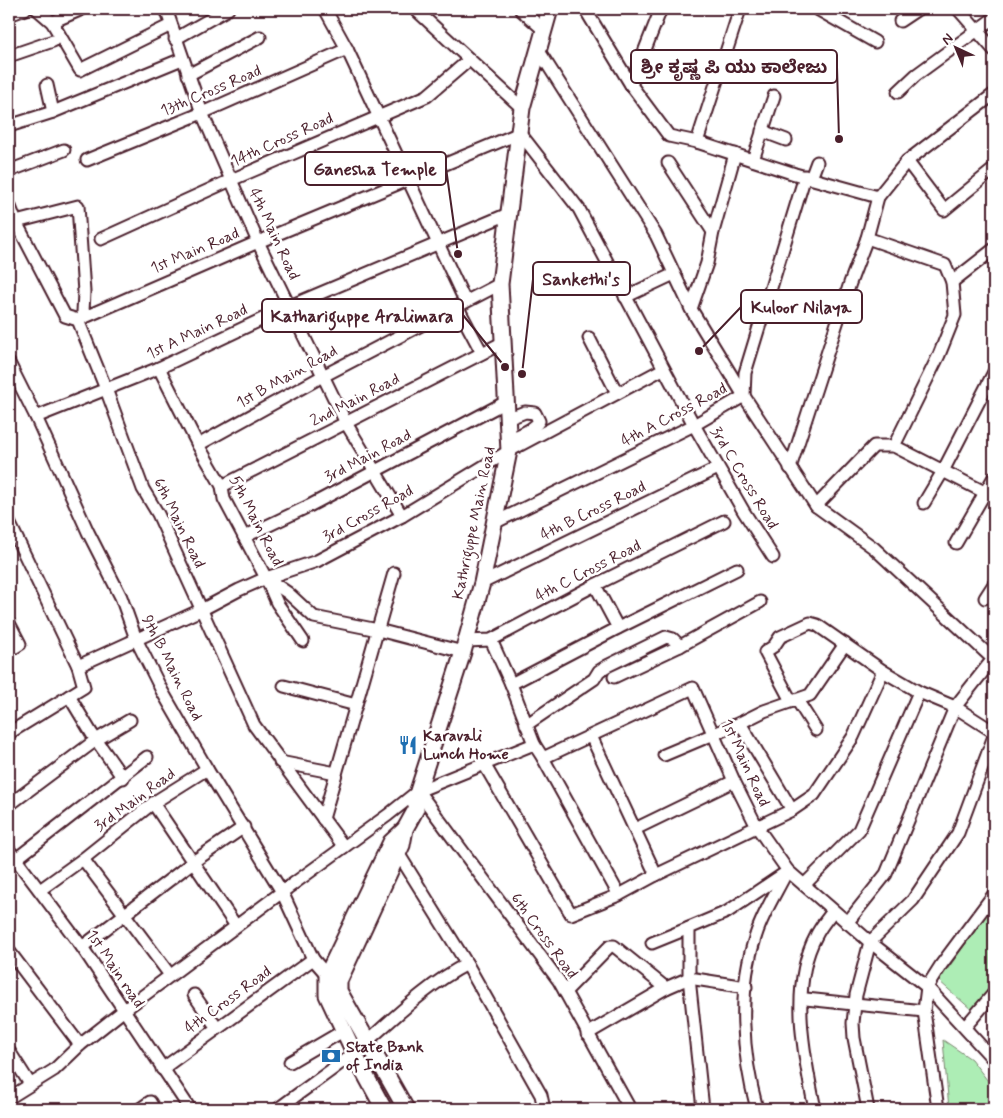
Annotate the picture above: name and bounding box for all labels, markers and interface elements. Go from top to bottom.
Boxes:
north arrow [930,22,980,72]
text: N [938,30,957,49]
callout: ಶ್ರೀ ಕೃಷ್ಣ ಪಿ ಯು ಕಾಲೇಜು [631,50,837,83]
text: ಶ್ರೀ ಕೃಷ್ಣ ಪಿ ಯು ಕಾಲೇಜು [641,56,827,81]
street label: 13th Cross Road [157,60,265,122]
street label: 14th Cross Road [227,108,337,172]
callout: Ganesha Temple [305,152,446,185]
text: Ganesha Temple [313,158,437,182]
street label: 4th Main Road [244,185,304,283]
street label: 1st Main Road [147,223,243,279]
callout: Sankethi's [533,262,630,295]
text: Sankethi's [542,268,620,292]
callout: Kuloor Nilaya [741,290,862,323]
text: Kuloor Nilaya [751,296,853,320]
street label: 1st A Main Road [143,299,251,365]
callout: Kathariguppe Aralimara [262,299,463,332]
text: Kathariguppe Aralimara [270,305,454,331]
street label: 1st B Main Road [233,341,341,413]
street label: 2nd Main Road [307,368,403,432]
street label: 4th A Cross Road [617,378,731,452]
street label: 3rd C Cross Road [705,423,783,533]
street label: 3rd Main Road [321,424,415,488]
street label: Kathriguppe Main Road [448,444,501,602]
street label: 5th Main Road [224,472,288,570]
street label: 6th Main Road [148,474,210,572]
street label: 4th B Cross Road [537,476,649,546]
street label: 3rd Cross Road [319,480,417,548]
street label: 4th C Cross Road [531,535,645,607]
street label: 9th B Main Road [136,612,208,724]
street label: 1st Main Road [715,716,775,810]
place label: Karavali Lunch Home [423,726,509,765]
restaurant icon: Karavali Lunch Home [397,734,419,756]
street label: 3rd Main Road [90,763,180,837]
street label: 6th Cross Road [506,889,582,983]
street label: 1st Main road [81,926,149,1012]
street label: 4th Cross Road [180,961,276,1039]
place label: State Bank of India [346,1037,424,1076]
bank icon: State Bank of India [320,1045,342,1067]

